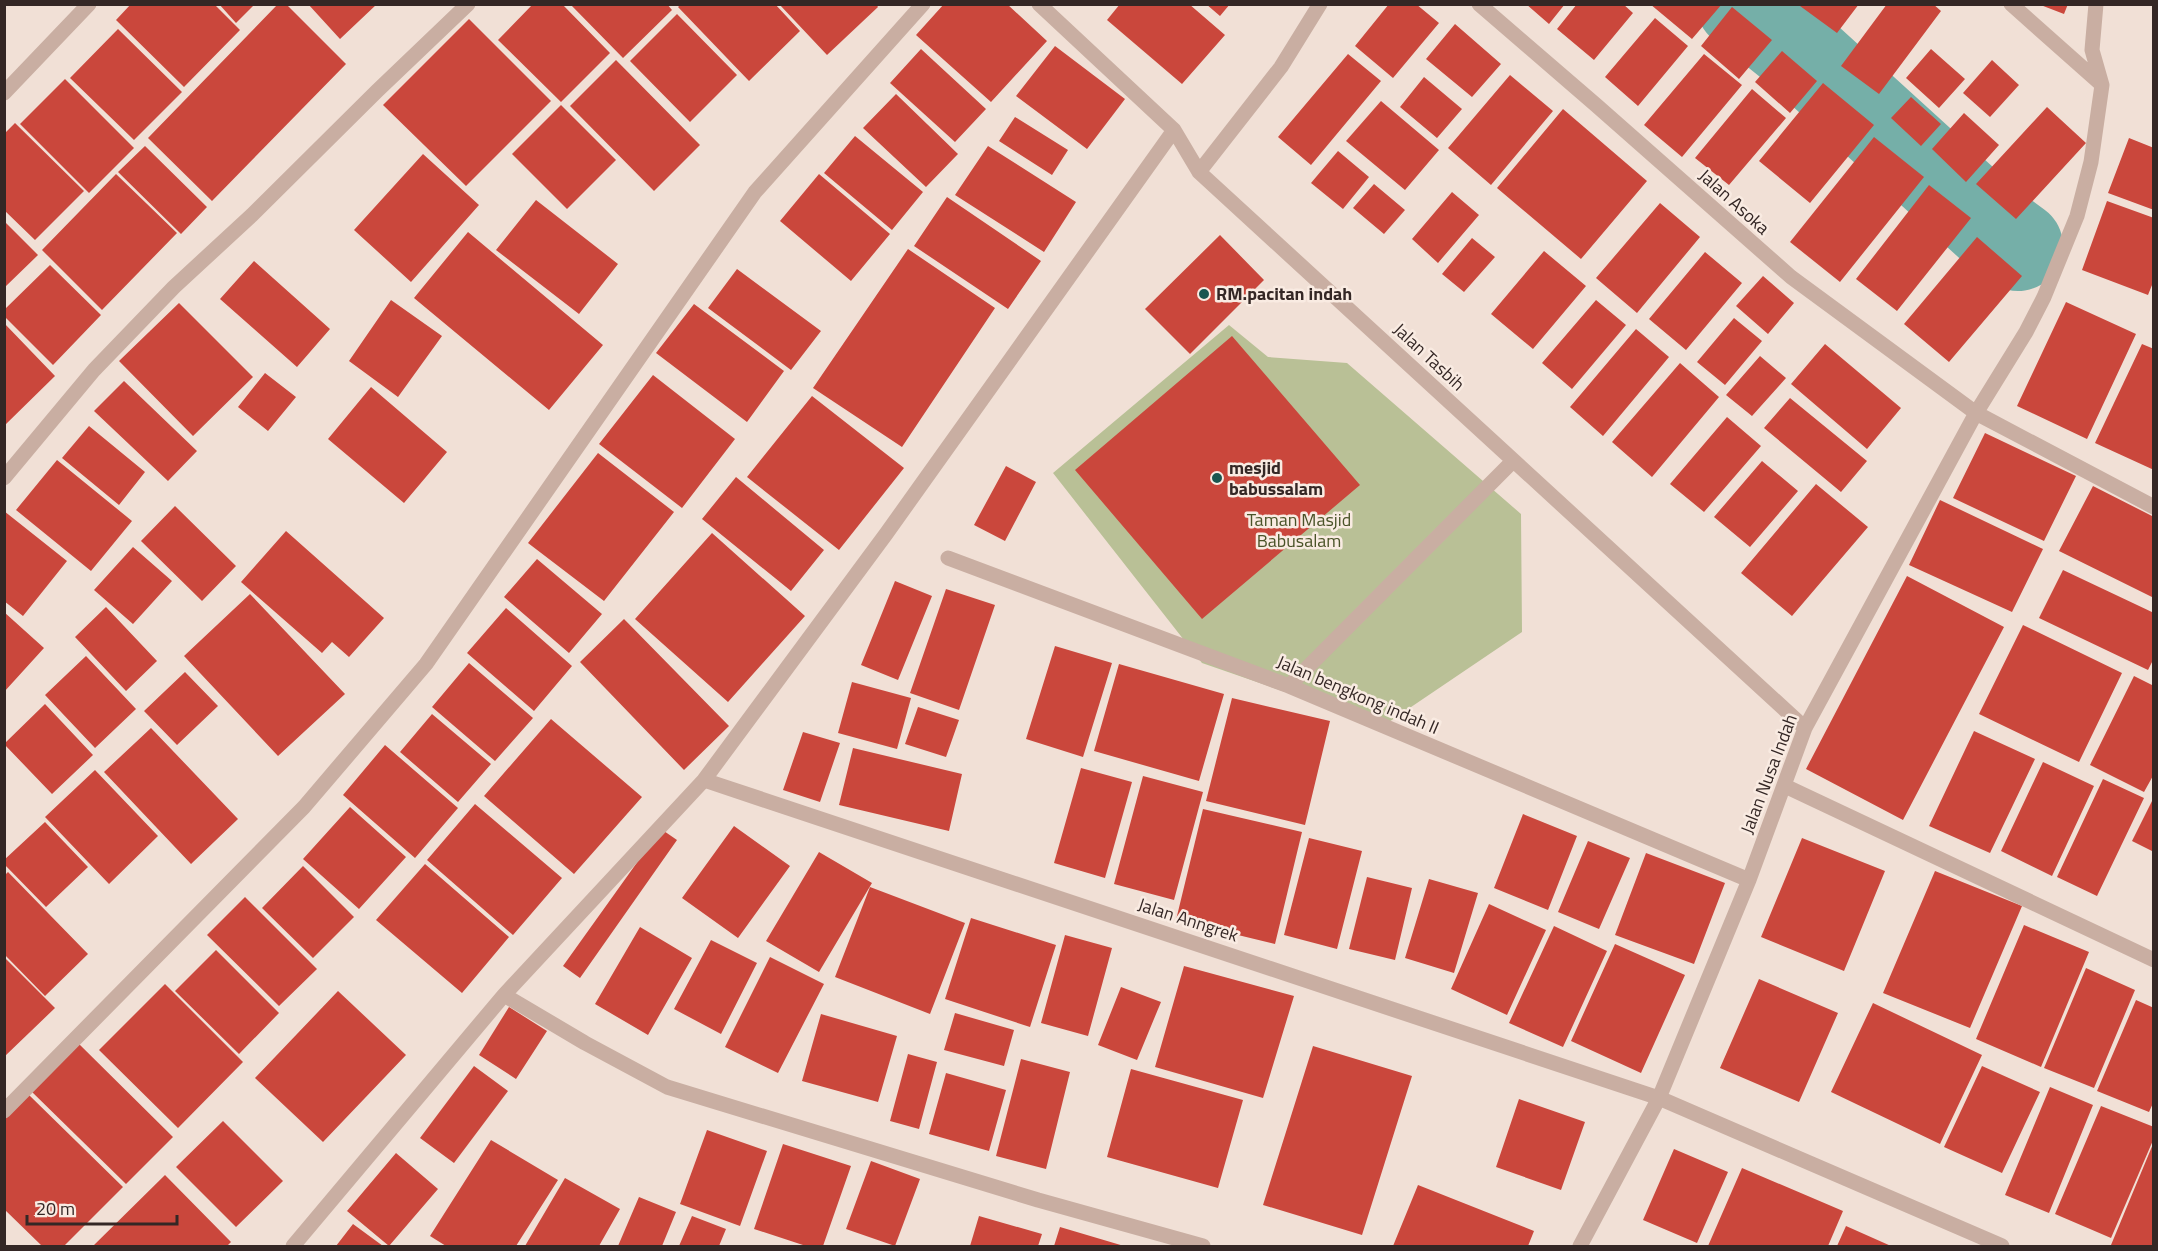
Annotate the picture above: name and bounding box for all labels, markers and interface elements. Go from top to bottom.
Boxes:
street label: Jalan Asoka [1693,162,1776,241]
place label: RM.pacitan indah [1216,280,1352,307]
marker: RM.pacitan indah [1197,287,1211,301]
street label: Jalan Tasbih [1387,316,1471,397]
place label: mesjid babussalam [1229,454,1323,502]
marker: mesjid babussalam [1210,471,1224,485]
park label: Taman Masjid Babusalam [1247,506,1351,554]
street label: Jalan bengkong indah II [1273,648,1444,741]
street label: Jalan Nusa Indah [1733,710,1804,838]
street label: Jalan Anngrek [1134,891,1242,949]
scale bar [27,1188,177,1226]
text: 20 m [36,1195,75,1222]

